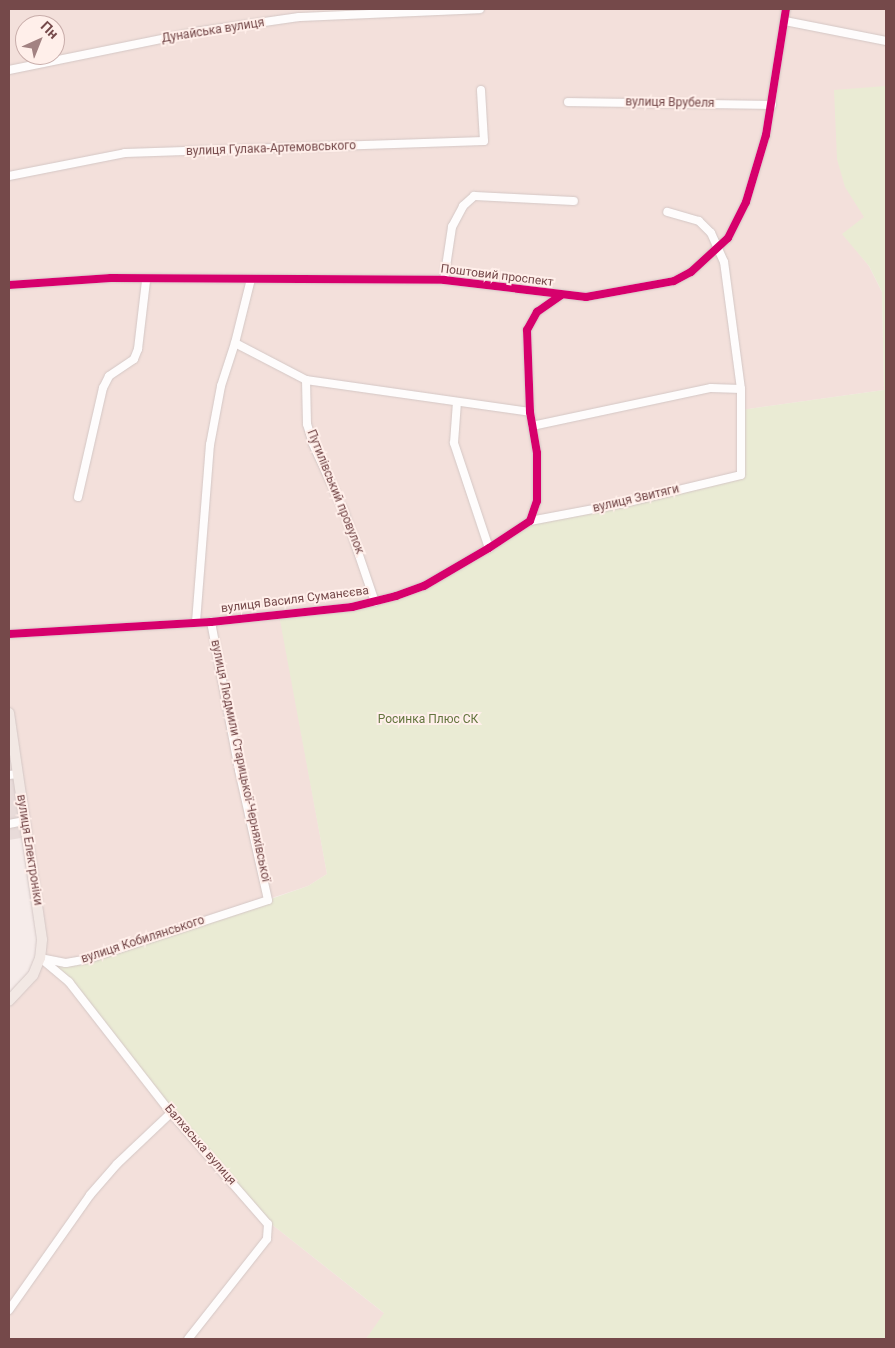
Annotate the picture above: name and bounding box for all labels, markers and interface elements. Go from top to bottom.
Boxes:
north arrow [15,15,65,65]
street label: Дунайська вулиця [161,16,265,46]
text: Пн [38,18,62,42]
street label: вулиця Врубеля [625,95,715,111]
street label: вулиця Гулака-Артемовського [186,139,356,159]
street label: Поштовий проспект [440,262,554,290]
street label: Путилівський провулок [303,428,367,556]
street label: вулиця Звитяги [591,482,681,516]
street label: вулиця Василя Суманєєва [220,584,370,616]
street label: вулиця Людмили Старицької-Черняхівської [207,639,273,883]
park label: Росинка Плюс СК [378,713,478,727]
street label: вулиця Електроніки [13,794,45,906]
street label: вулиця Кобилянського [79,913,207,967]
street label: Балхаська вулиця [161,1102,239,1188]

